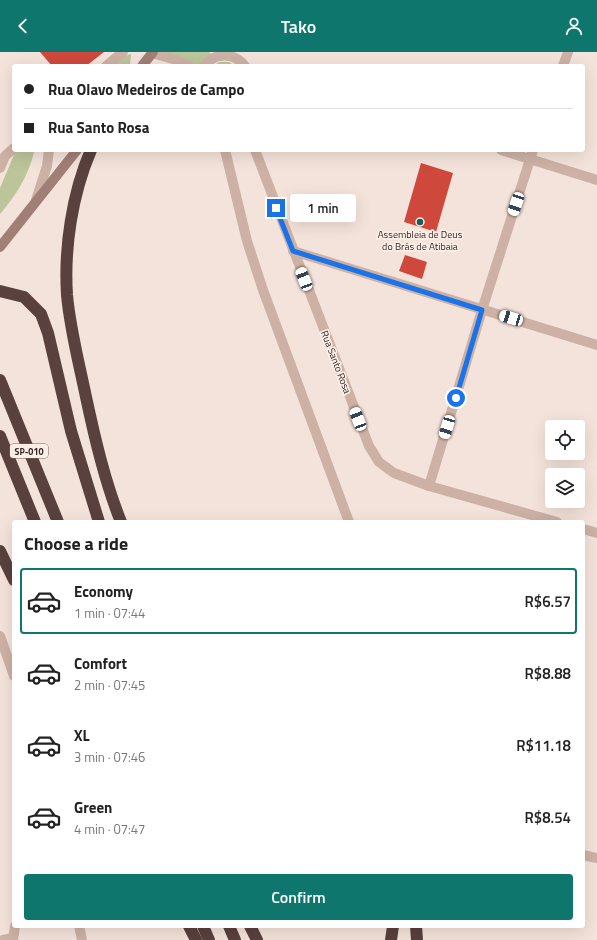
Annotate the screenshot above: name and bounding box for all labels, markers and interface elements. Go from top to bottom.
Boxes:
text: Tako [281,13,316,40]
icon: back [12,15,34,37]
icon: person [563,15,585,37]
text: Rua Olavo Medeiros de Campo [48,78,244,101]
text: Rua Santo Rosa [48,116,149,139]
car [507,191,525,217]
callout: 1 min [290,194,356,222]
text: 1 min [307,198,339,218]
route end [267,199,285,217]
marker: Assembleia de Deus do Brás de Atibaia [415,217,425,227]
place label: Assembleia de Deus do Brás de Atibaia [378,227,463,254]
car [294,266,314,292]
car [498,309,524,327]
street label: Rua Santo Rosa [317,328,355,396]
route start [447,389,465,407]
car [348,406,368,432]
car [438,414,456,440]
map controls [545,420,585,508]
button: locate [545,420,585,460]
road number: SP-010 [10,444,48,458]
button: layers [545,468,585,508]
text: Choose a ride [24,530,128,557]
text: Economy [74,580,133,603]
icon: car [26,583,62,619]
text: R$6.57 [525,590,571,613]
text: 1 min · 07:44 [74,603,145,623]
text: Comfort [74,652,127,675]
icon: car [26,655,62,691]
text: R$8.88 [525,662,571,685]
text: 2 min · 07:45 [74,675,145,695]
text: XL [74,724,90,747]
icon: car [26,727,62,763]
text: R$11.18 [516,734,571,757]
text: 3 min · 07:46 [74,747,145,767]
text: Green [74,796,112,819]
icon: car [26,799,62,835]
text: R$8.54 [525,806,571,829]
text: 4 min · 07:47 [74,819,145,839]
button: Confirm [24,874,573,920]

